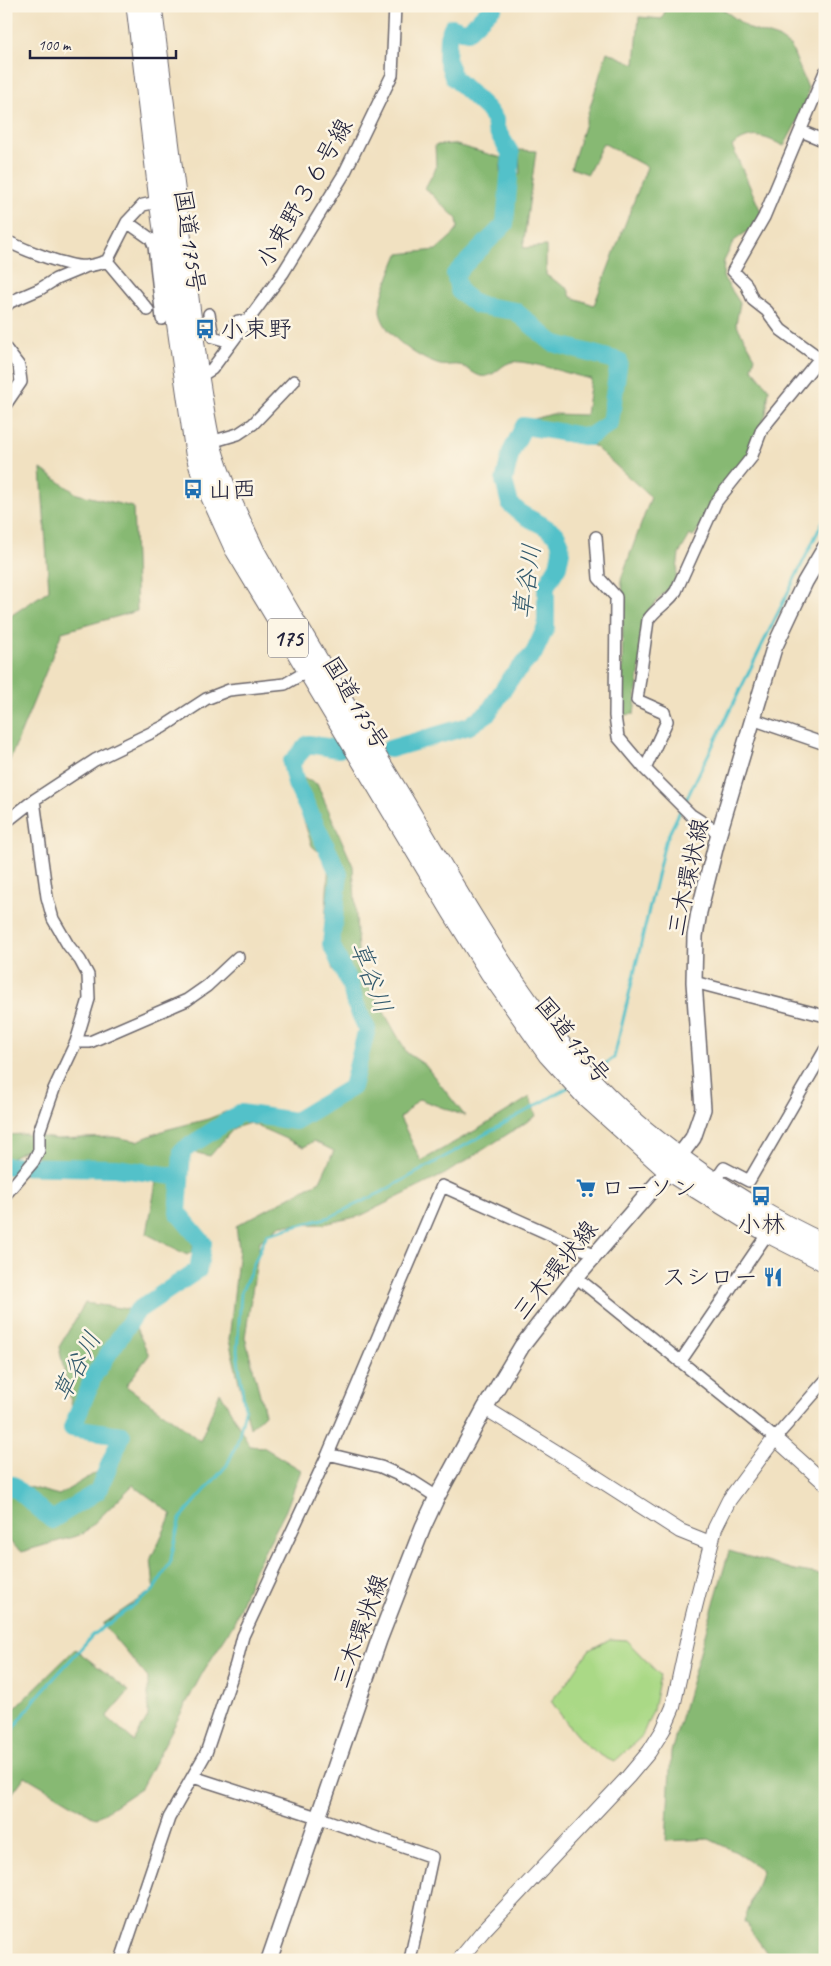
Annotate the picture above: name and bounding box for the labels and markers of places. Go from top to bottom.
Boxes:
place label: 小束野 [220,314,292,344]
bus stop icon: 小束野 [194,318,216,340]
place label: 山西 [208,474,256,504]
bus stop icon: 山西 [182,478,204,500]
place label: ローソン [601,1173,697,1203]
supermarket icon: ローソン [575,1177,597,1199]
bus stop icon: 小林 [750,1185,772,1207]
place label: 小林 [737,1209,785,1239]
place label: スシロー [662,1262,758,1292]
restaurant icon: スシロー [762,1266,784,1288]

